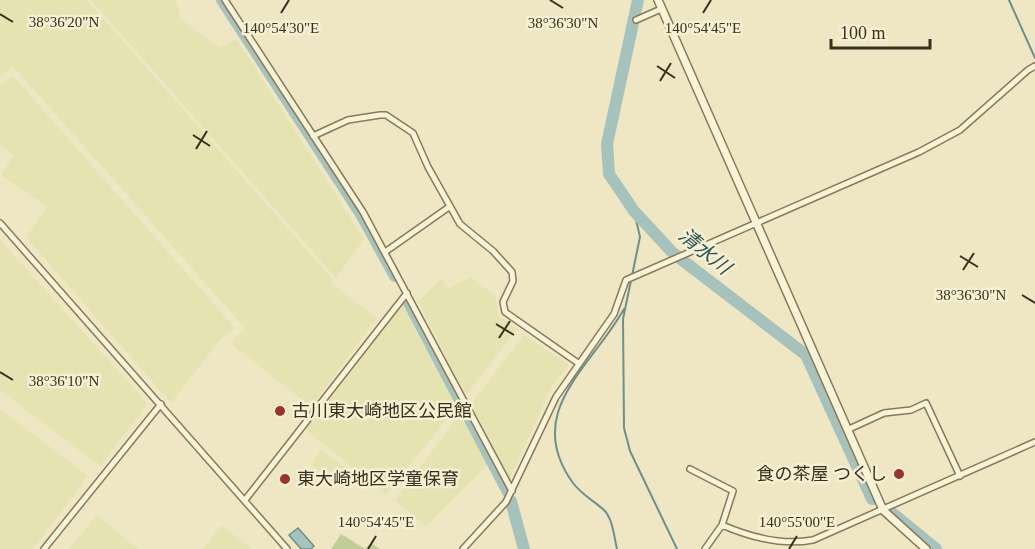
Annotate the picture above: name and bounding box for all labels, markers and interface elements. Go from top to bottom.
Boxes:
scale bar [831,12,930,50]
text: 38°36'20"N [29,14,99,30]
text: 38°36'30"N [528,15,598,31]
text: 140°54'30"E [243,20,319,36]
text: 140°54'45"E [665,20,741,36]
text: 100 m [840,23,886,43]
water label: 清水川 [675,224,737,280]
text: 38°36'30"N [936,287,1006,303]
text: 38°36'10"N [29,373,99,389]
place label: 古川東大崎地区公民館 [292,401,472,421]
marker: 古川東大崎地区公民館 [273,404,287,418]
place label: 食の茶屋 つくし [757,464,887,484]
marker: 食の茶屋 つくし [892,467,906,481]
place label: 東大崎地区学童保育 [297,469,459,489]
marker: 東大崎地区学童保育 [278,472,292,486]
text: 140°54'45"E [338,514,414,530]
text: 140°55'00"E [759,514,835,530]

